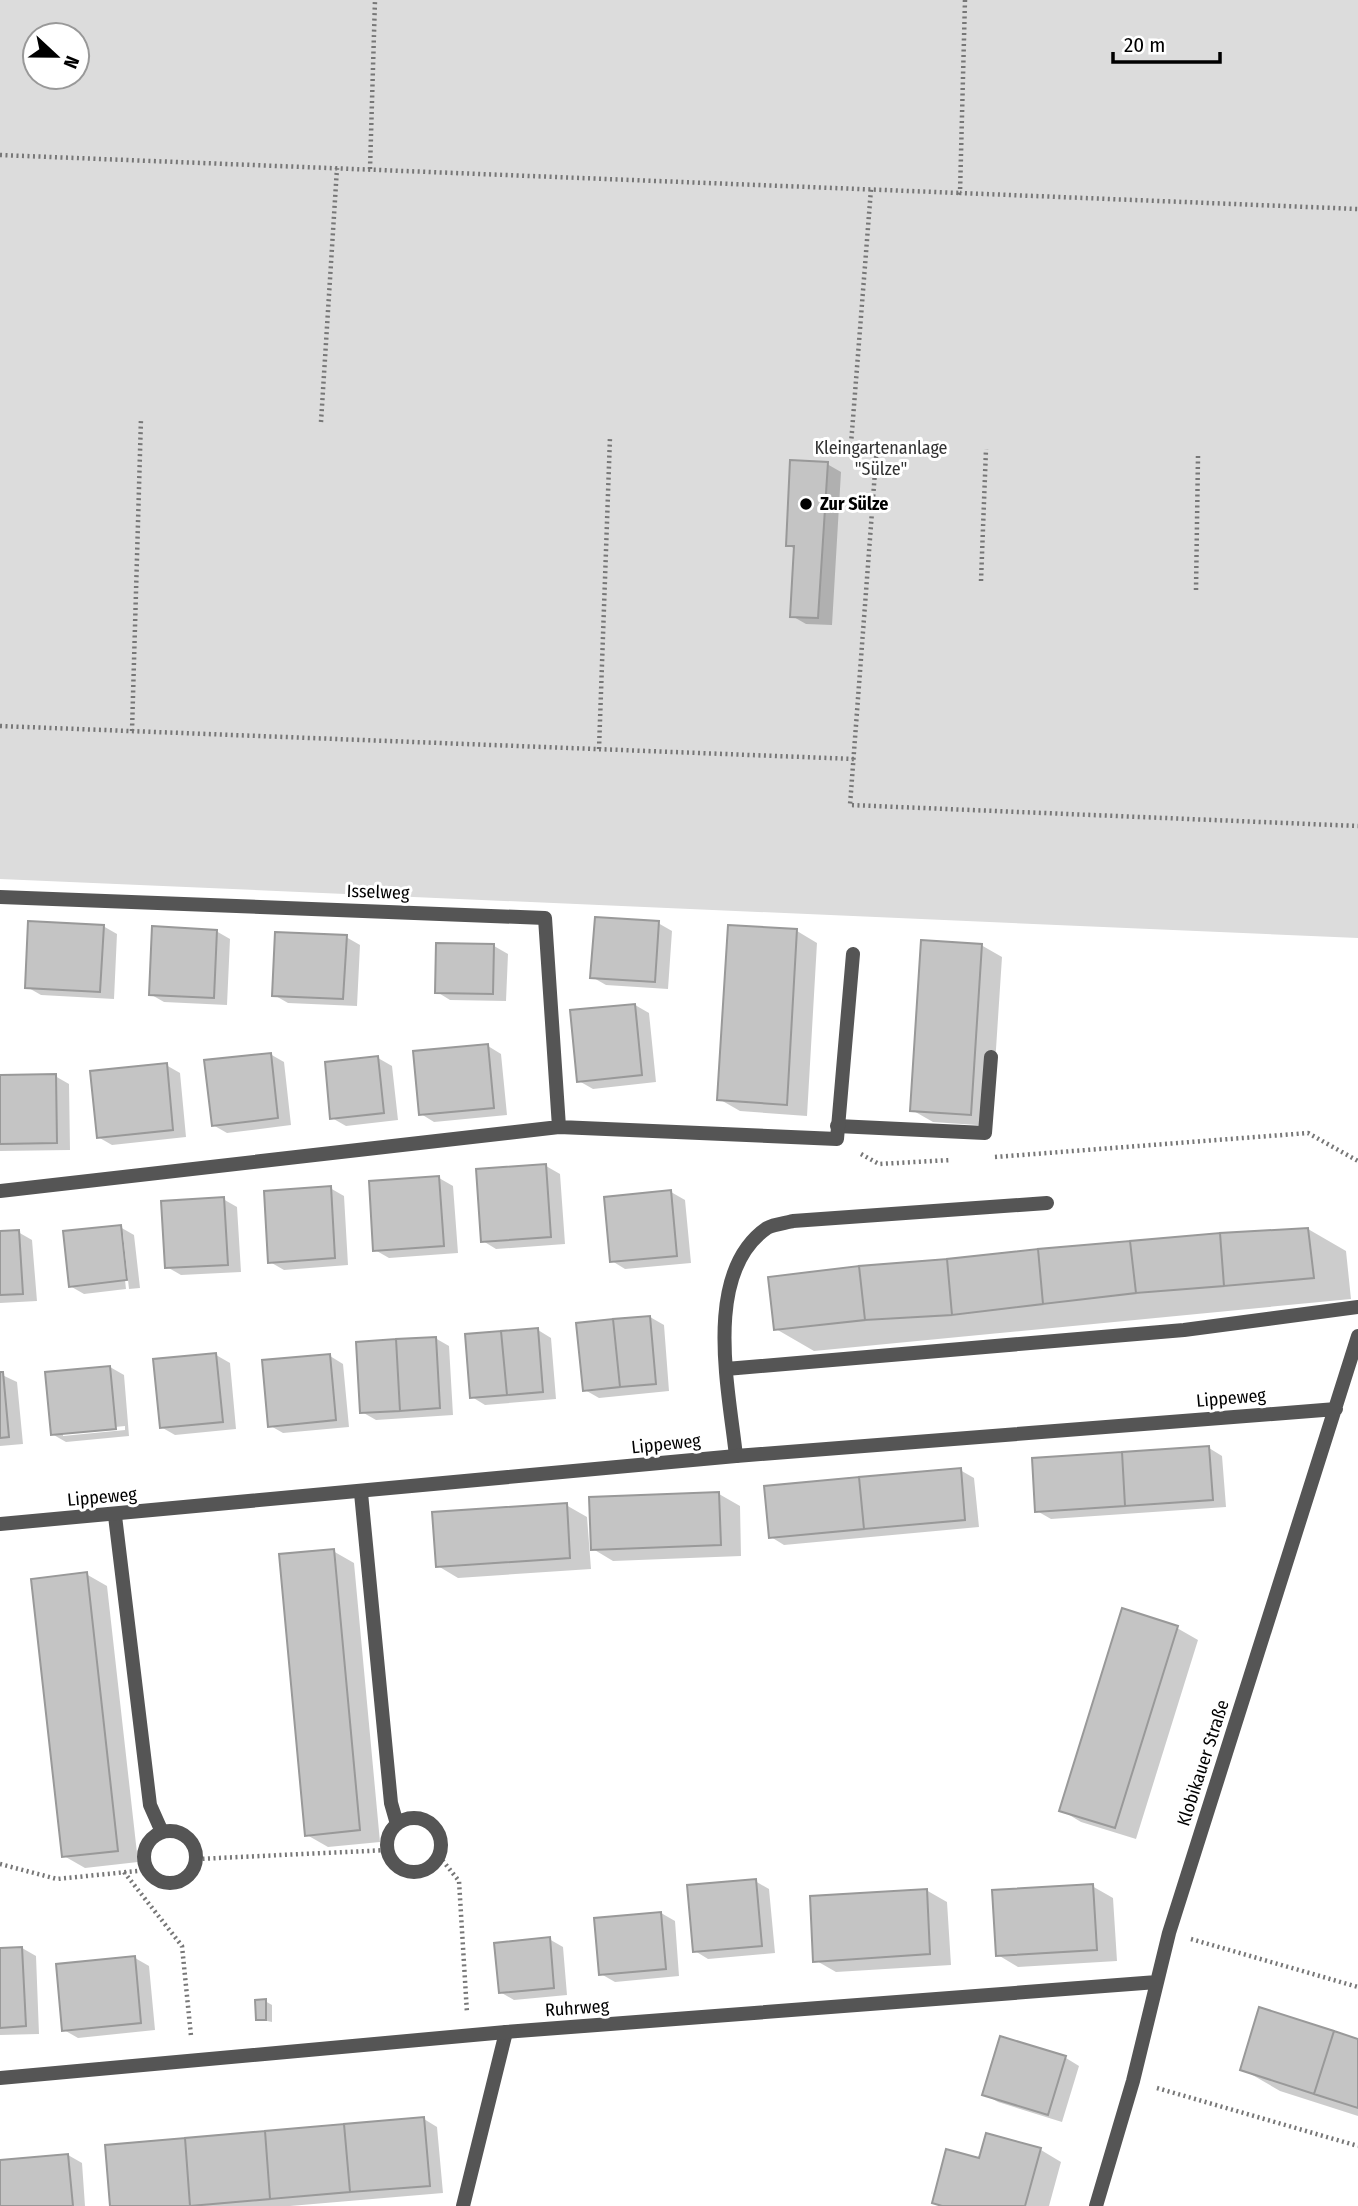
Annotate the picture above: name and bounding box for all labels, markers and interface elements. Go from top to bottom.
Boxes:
north arrow [21,21,91,91]
scale bar [1113,21,1220,65]
text: 20 m [1124,32,1165,58]
text: N [59,53,84,72]
park label: Kleingartenanlage "Sülze" [815,437,948,480]
place label: Zur Sülze [820,493,889,515]
marker: Zur Sülze [798,496,814,512]
street label: Isselweg [346,880,410,904]
street label: Lippeweg [1195,1384,1267,1412]
street label: Lippeweg [630,1429,702,1459]
street label: Lippeweg [66,1483,138,1511]
street label: Klobikauer Straße [1172,1697,1234,1829]
street label: Ruhrweg [544,1995,610,2021]

